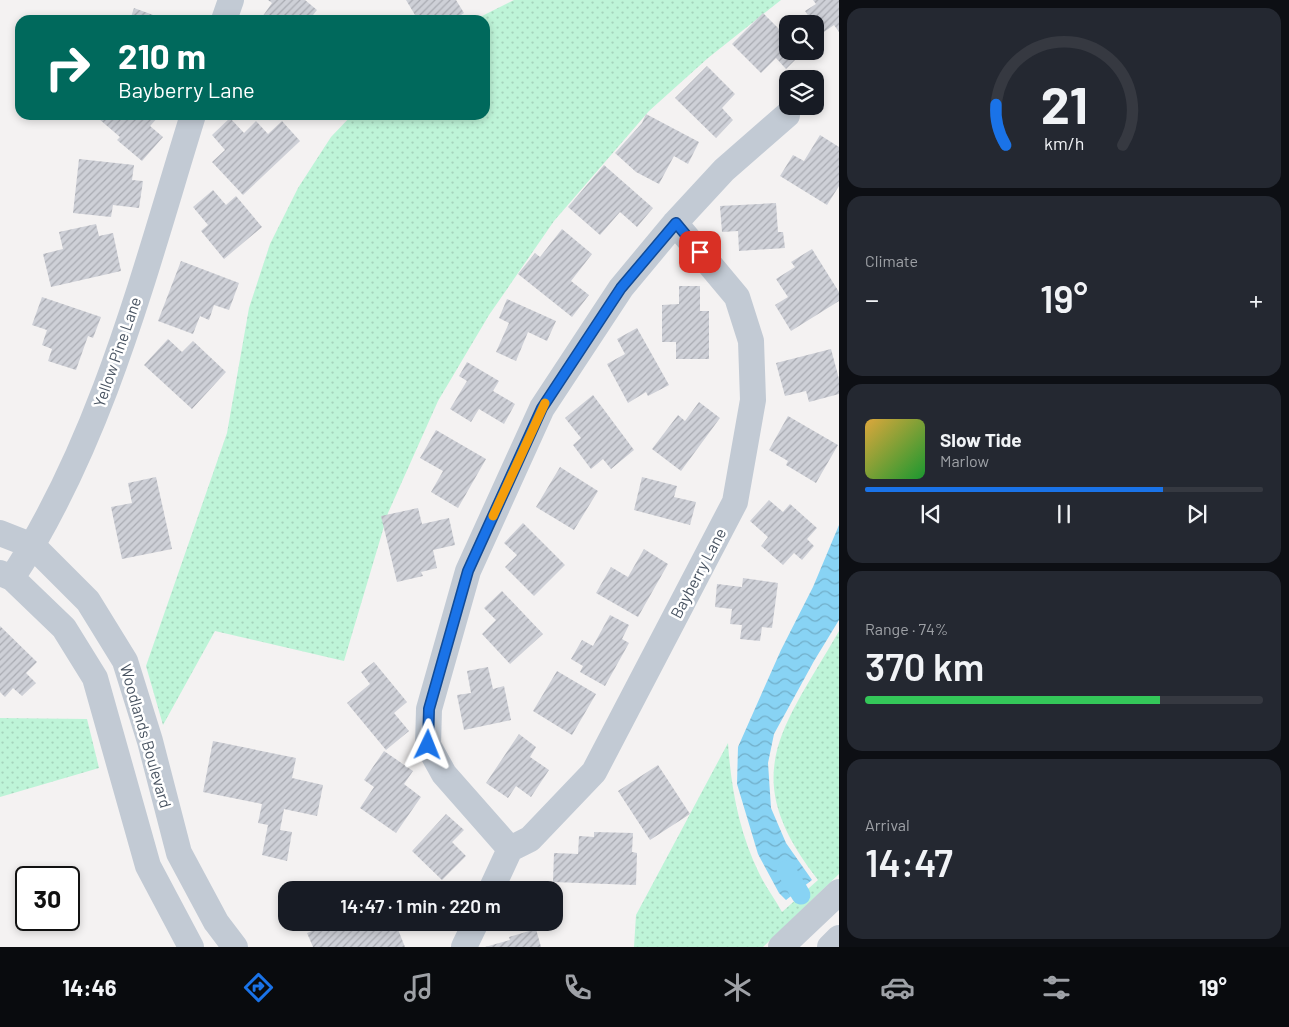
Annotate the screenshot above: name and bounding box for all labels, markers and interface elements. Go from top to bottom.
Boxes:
map controls [779,15,824,115]
button: search [779,15,824,60]
text: 210 m [118,34,206,76]
icon: right [35,35,100,100]
button: layers [779,70,824,115]
text: 21 [1040,72,1088,134]
text: Bayberry Lane [118,76,255,102]
text: km/h [1044,132,1084,154]
pin [679,231,721,273]
icon: arrive [686,238,714,266]
text: Climate [865,251,918,270]
text: 19° [1040,275,1088,321]
text: − [865,282,879,316]
text: + [1249,282,1263,316]
street label: Yellow Pine Lane [89,294,144,409]
text: Slow Tide [940,428,1022,451]
text: Marlow [940,451,989,470]
icon: previous [917,500,945,528]
icon: pause [1050,500,1078,528]
icon: next [1183,500,1211,528]
street label: Bayberry Lane [666,524,729,621]
text: Range · 74% [865,619,948,638]
text: 370 km [865,643,984,689]
street label: Woodlands Boulevard [117,662,176,810]
position arrow [401,718,453,770]
text: Arrival [865,815,910,834]
text: 14:47 [865,839,953,885]
speed limit sign: 30 [15,866,80,931]
text: 14:47 · 1 min · 220 m [340,894,501,917]
icon: directions [241,970,276,1005]
icon: music [401,970,436,1005]
icon: phone [560,970,595,1005]
icon: climate [720,970,755,1005]
icon: car [880,970,915,1005]
icon: filters [1039,970,1074,1005]
text: 14:46 [62,974,117,1000]
text: 19° [1199,974,1227,1000]

